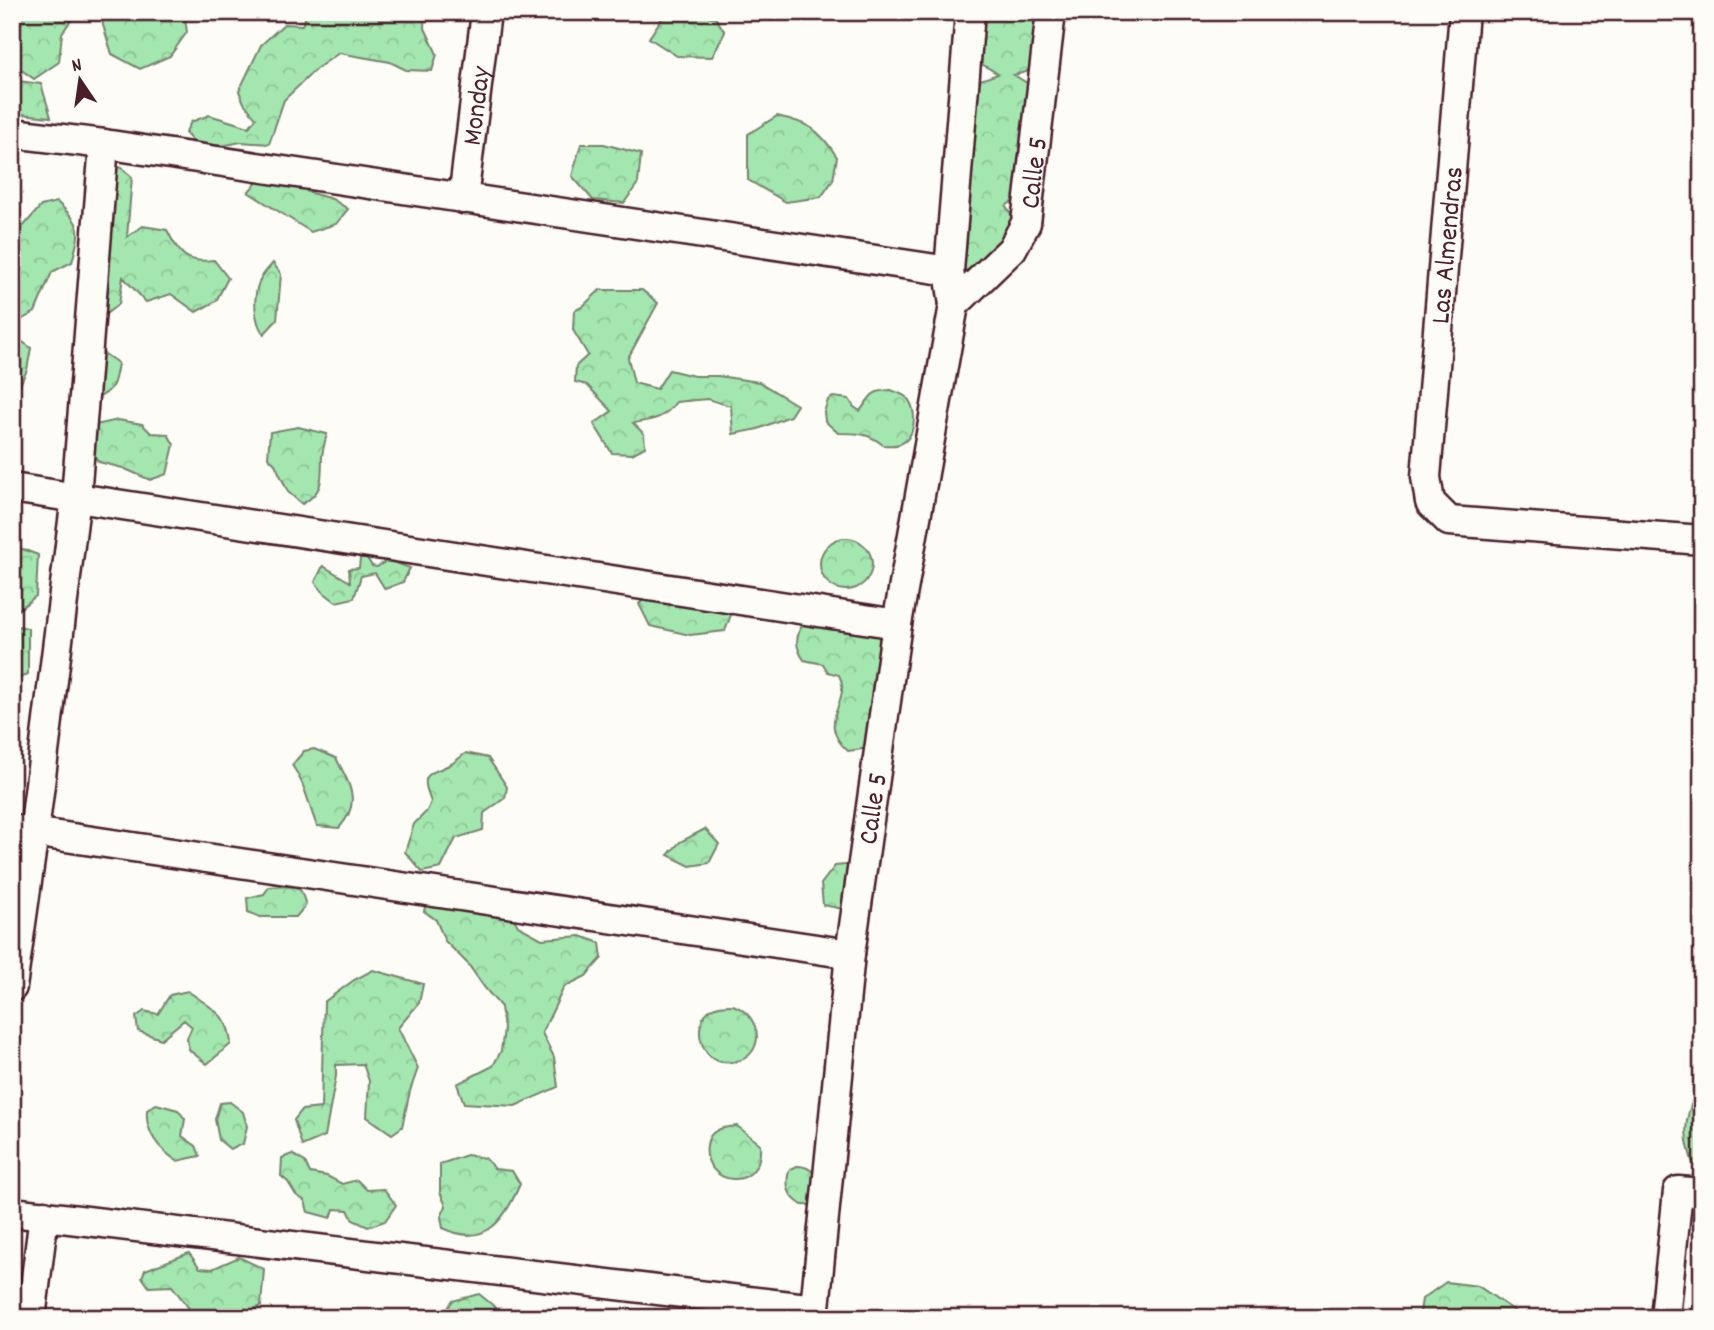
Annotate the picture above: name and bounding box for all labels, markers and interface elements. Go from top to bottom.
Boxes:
north arrow [46,46,116,116]
text: N [69,53,85,81]
street label: Monday [455,64,504,148]
street label: Calle 5 [1013,135,1061,211]
street label: Las Almendras [1423,165,1477,326]
street label: Calle 5 [851,770,901,847]

